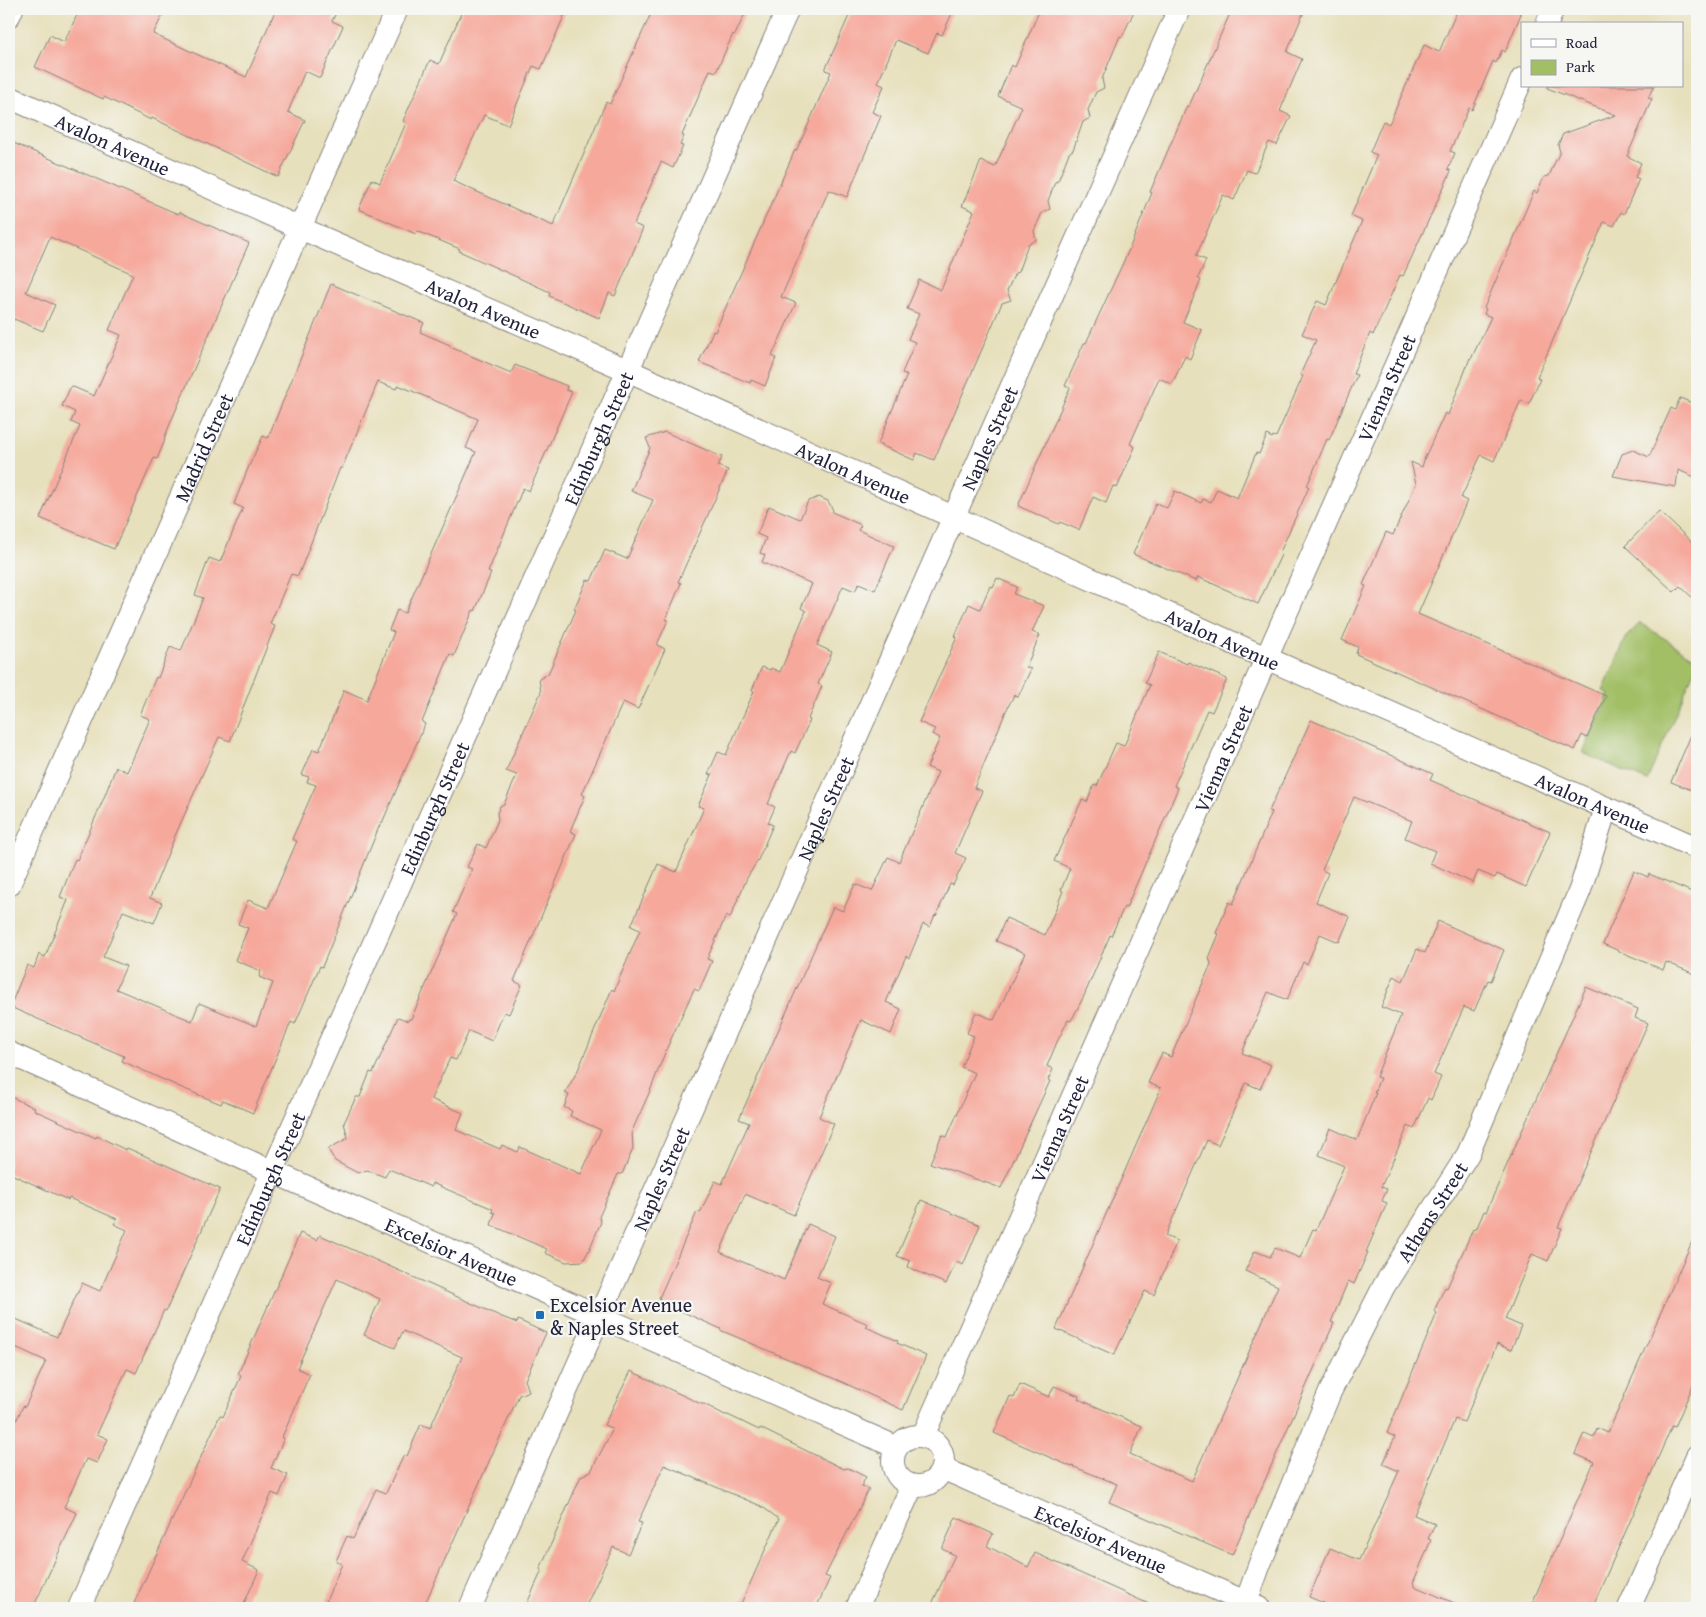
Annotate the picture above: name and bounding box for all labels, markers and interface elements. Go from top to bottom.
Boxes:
legend [1521,22,1684,88]
text: Road [1566,32,1597,53]
text: Park [1566,56,1595,77]
street label: Avalon Avenue [51,105,175,182]
street label: Avalon Avenue [421,270,546,345]
street label: Vienna Street [1349,329,1422,446]
street label: Edinburgh Street [556,366,640,509]
street label: Naples Street [953,381,1025,495]
street label: Madrid Street [166,388,240,506]
street label: Avalon Avenue [791,434,916,511]
street label: Avalon Avenue [1161,600,1285,677]
street label: Vienna Street [1186,700,1259,817]
street label: Edinburgh Street [391,737,476,879]
street label: Naples Street [789,751,860,865]
street label: Avalon Avenue [1531,764,1655,840]
street label: Vienna Street [1022,1070,1095,1187]
street label: Edinburgh Street [227,1107,312,1250]
street label: Naples Street [625,1122,696,1235]
street label: Athens Street [1389,1155,1474,1267]
street label: Excelsior Avenue [381,1209,523,1293]
place label: Excelsior Avenue & Naples Street [550,1290,692,1342]
marker: Excelsior Avenue & Naples Street [534,1309,546,1321]
street label: Excelsior Avenue [1030,1496,1172,1580]

